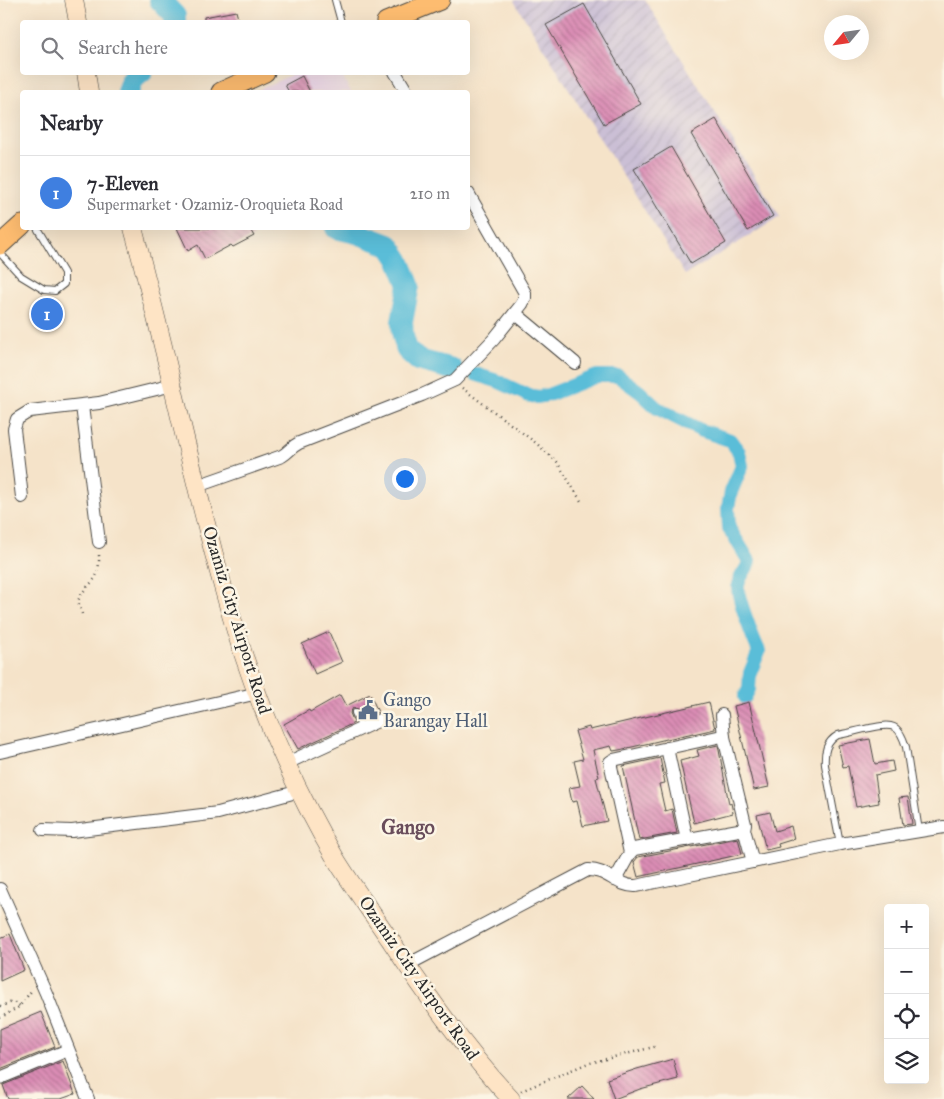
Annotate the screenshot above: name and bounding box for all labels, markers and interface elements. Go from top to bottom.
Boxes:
north arrow [824,15,869,60]
search box [20,20,470,75]
icon: search [38,34,66,62]
text: Search here [78,36,168,59]
text: Nearby [40,110,103,136]
text: 7-Eleven [87,172,159,195]
text: 1 [53,184,59,203]
text: 210 m [410,184,450,203]
text: Supermarket · Ozamiz-Oroquieta Road [87,195,343,214]
pin: 1 [31,295,63,333]
your location [392,466,418,492]
street label: Ozamiz City Airport Road [198,524,276,716]
place label: Gango Barangay Hall [383,689,488,733]
public building icon: Gango Barangay Hall [357,699,379,721]
district label: Gango [381,815,435,840]
street label: Ozamiz City Airport Road [354,892,484,1064]
map controls [884,904,929,1084]
button: + [884,904,929,949]
button: − [884,949,929,994]
button: locate [884,994,929,1039]
button: layers [884,1039,929,1084]

